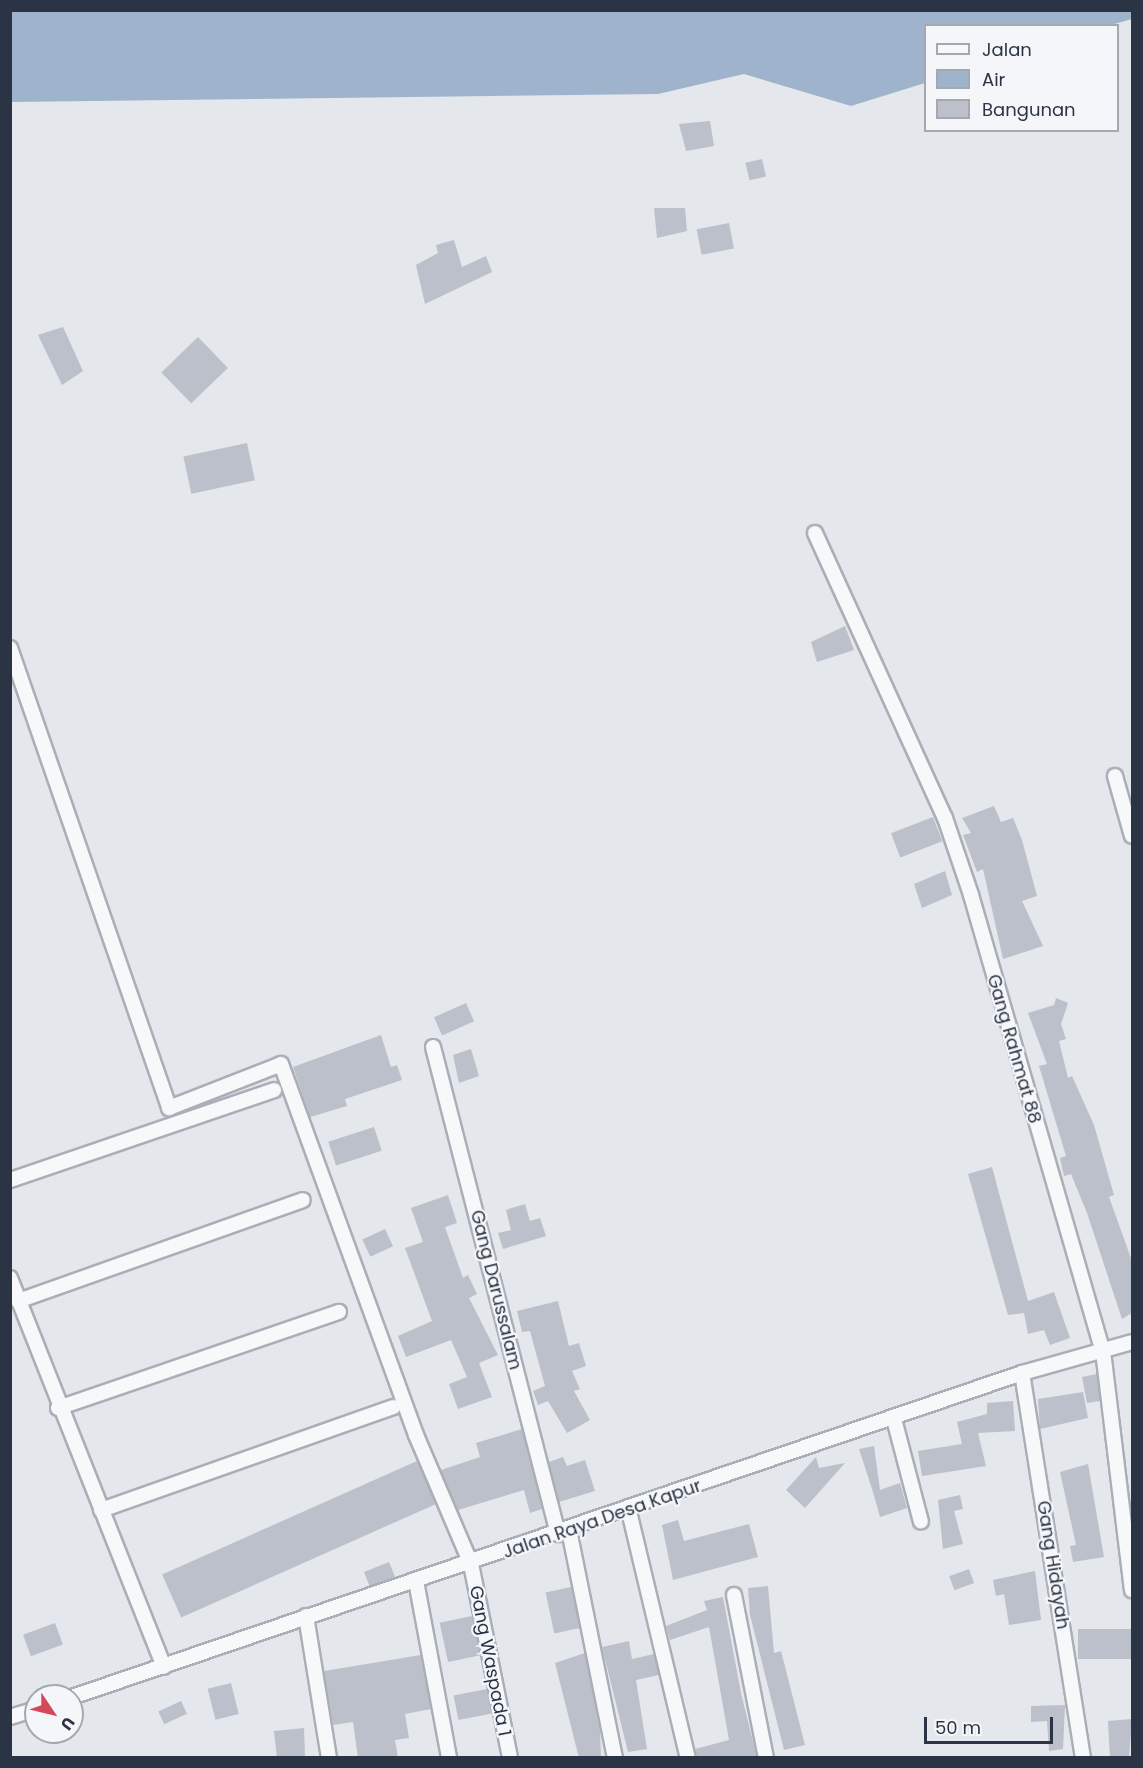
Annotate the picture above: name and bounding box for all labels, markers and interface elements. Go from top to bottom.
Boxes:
legend [924,24,1119,132]
text: Jalan [982,37,1032,62]
text: Air [982,67,1005,92]
text: Bangunan [982,97,1076,122]
street label: Gang Rahmat 88 [982,972,1046,1126]
street label: Gang Darussalam [466,1208,526,1372]
street label: Jalan Raya Desa Kapur [500,1475,704,1563]
street label: Gang Hidayah [1032,1499,1074,1631]
street label: Gang Waspada 1 [465,1584,515,1738]
north arrow [24,1684,84,1744]
scale bar [927,1705,1056,1743]
text: U [55,1712,80,1735]
text: 50 m [935,1715,981,1740]

